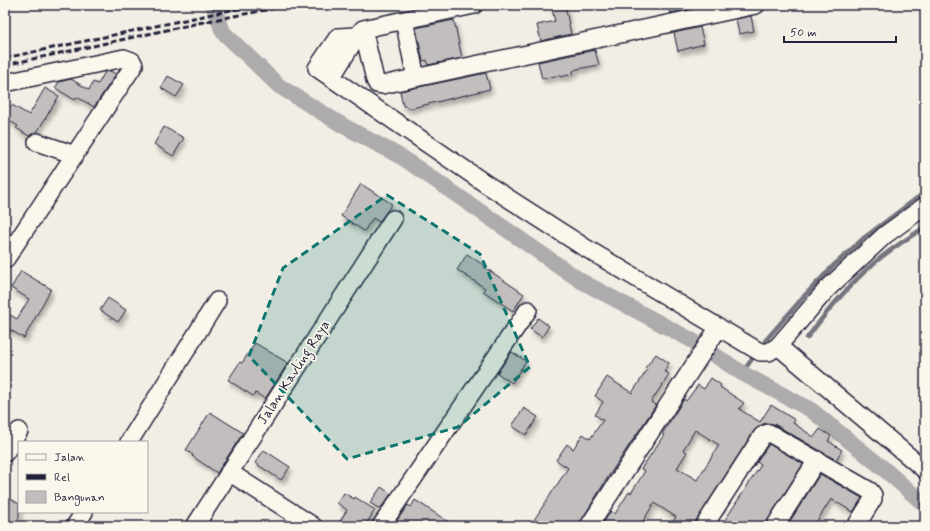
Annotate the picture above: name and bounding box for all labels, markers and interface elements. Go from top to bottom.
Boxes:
scale bar [784,18,896,44]
text: 50 m [790,25,817,41]
street label: Jalan Kavling Raya [253,317,336,429]
legend [18,441,148,513]
text: Jalan [54,450,86,466]
text: Rel [54,470,70,486]
text: Bangunan [54,490,105,506]

